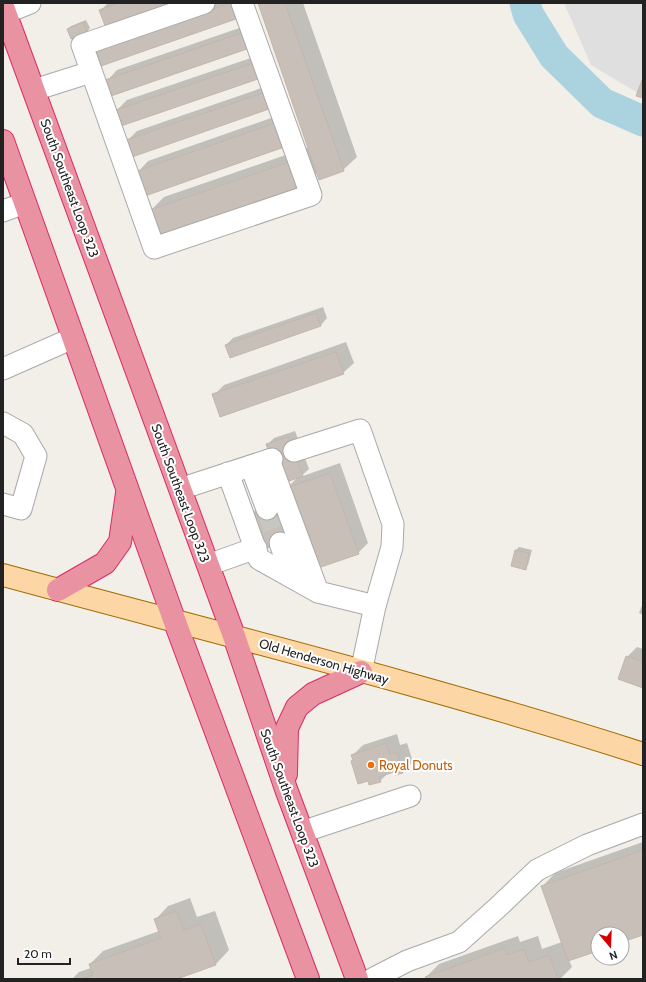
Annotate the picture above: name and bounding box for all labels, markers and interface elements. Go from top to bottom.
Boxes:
street label: South Southeast Loop 323 [37,117,103,259]
street label: South Southeast Loop 323 [148,422,214,564]
street label: Old Henderson Highway [257,635,391,687]
street label: South Southeast Loop 323 [257,727,323,869]
place label: Royal Donuts [379,757,453,773]
marker: Royal Donuts [366,760,376,770]
north arrow [590,926,630,966]
scale bar [18,940,70,966]
text: 20 m [24,946,52,961]
text: N [607,948,619,963]

